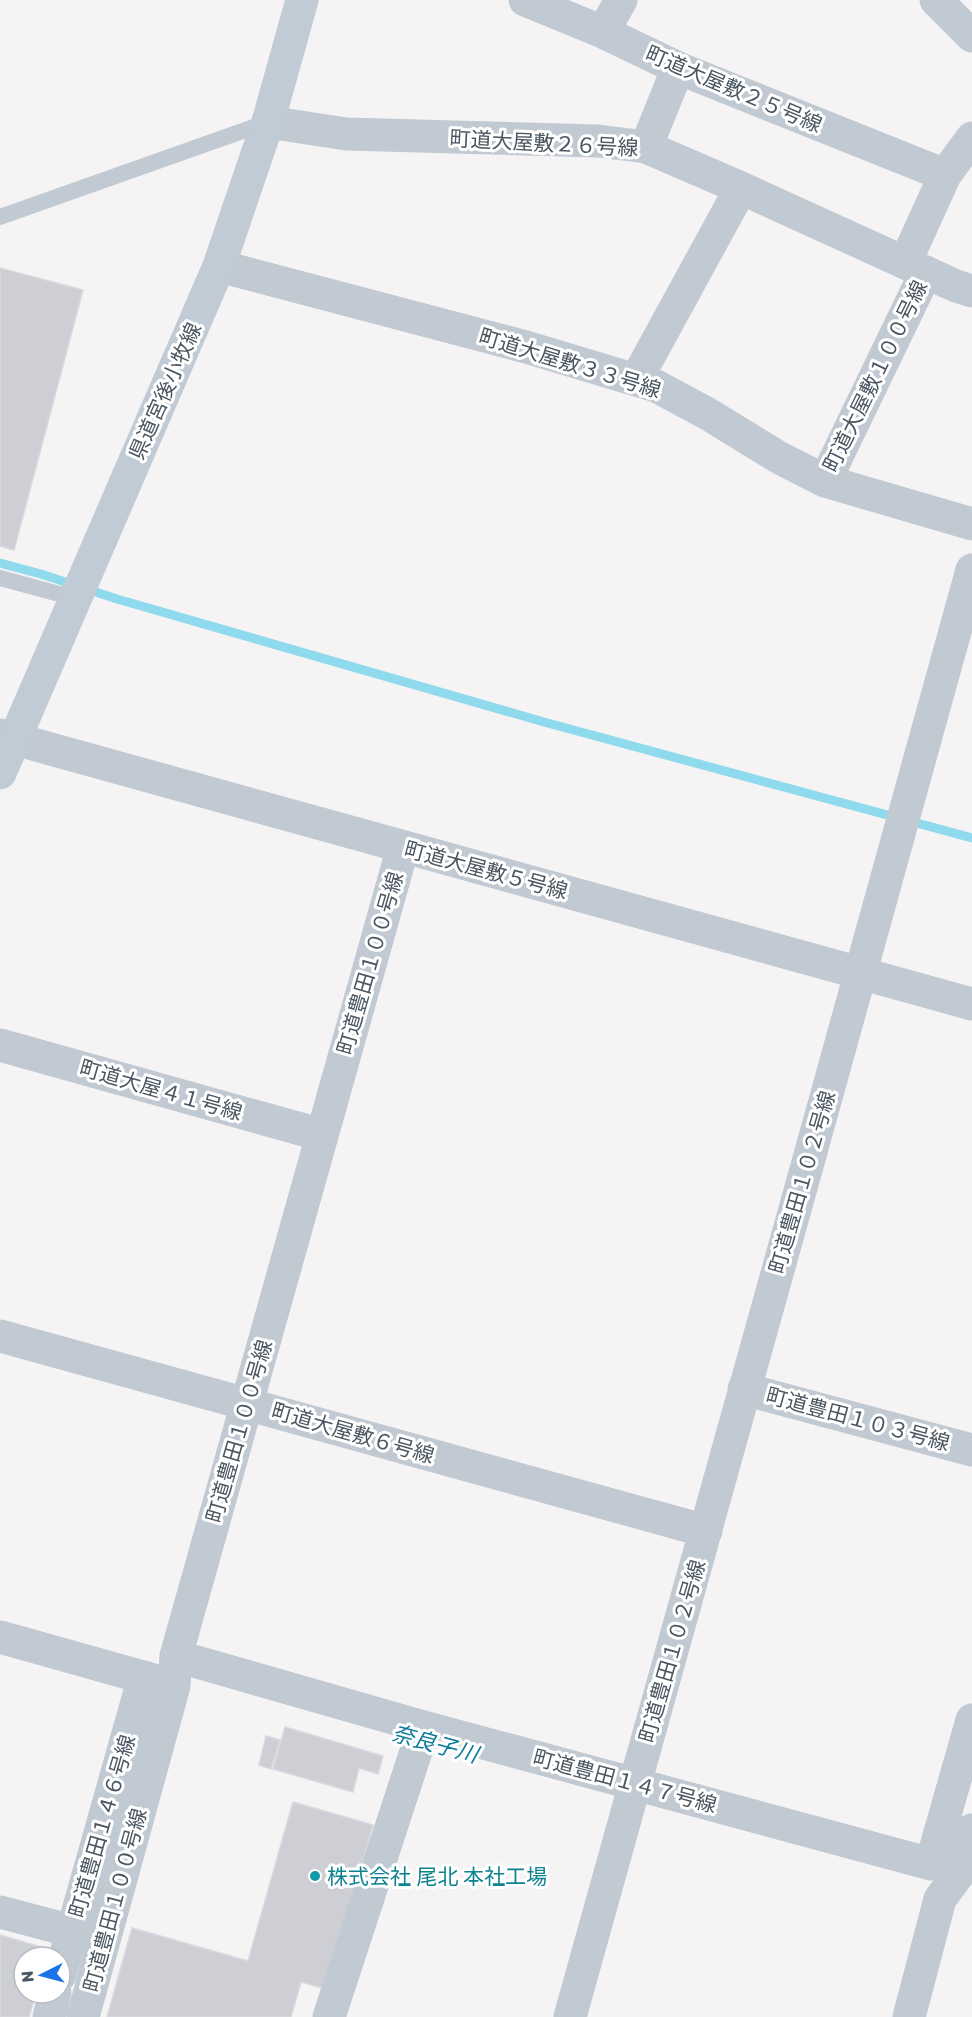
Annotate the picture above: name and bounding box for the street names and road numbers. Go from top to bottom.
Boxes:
street label: 町道大屋敷２５号線 [642,41,826,137]
street label: 町道大屋敷２６号線 [449,126,639,160]
street label: 町道大屋敷１００号線 [818,276,932,476]
street label: 県道宮後小牧線 [124,319,206,463]
street label: 町道大屋敷３３号線 [476,323,664,403]
street label: 町道大屋敷５号線 [402,836,570,904]
street label: 町道豊田１００号線 [332,869,408,1057]
street label: 町道大屋４１号線 [77,1055,245,1125]
street label: 町道豊田１０２号線 [764,1088,840,1276]
street label: 町道豊田１００号線 [201,1337,277,1525]
street label: 町道豊田１０３号線 [763,1382,953,1456]
street label: 町道大屋敷６号線 [269,1398,437,1468]
street label: 町道豊田１０２号線 [634,1557,710,1745]
street label: 町道豊田１４６号線 [64,1732,140,1920]
street label: 町道豊田１４７号線 [530,1744,720,1818]
street label: 町道豊田１００号線 [78,1805,152,1995]

